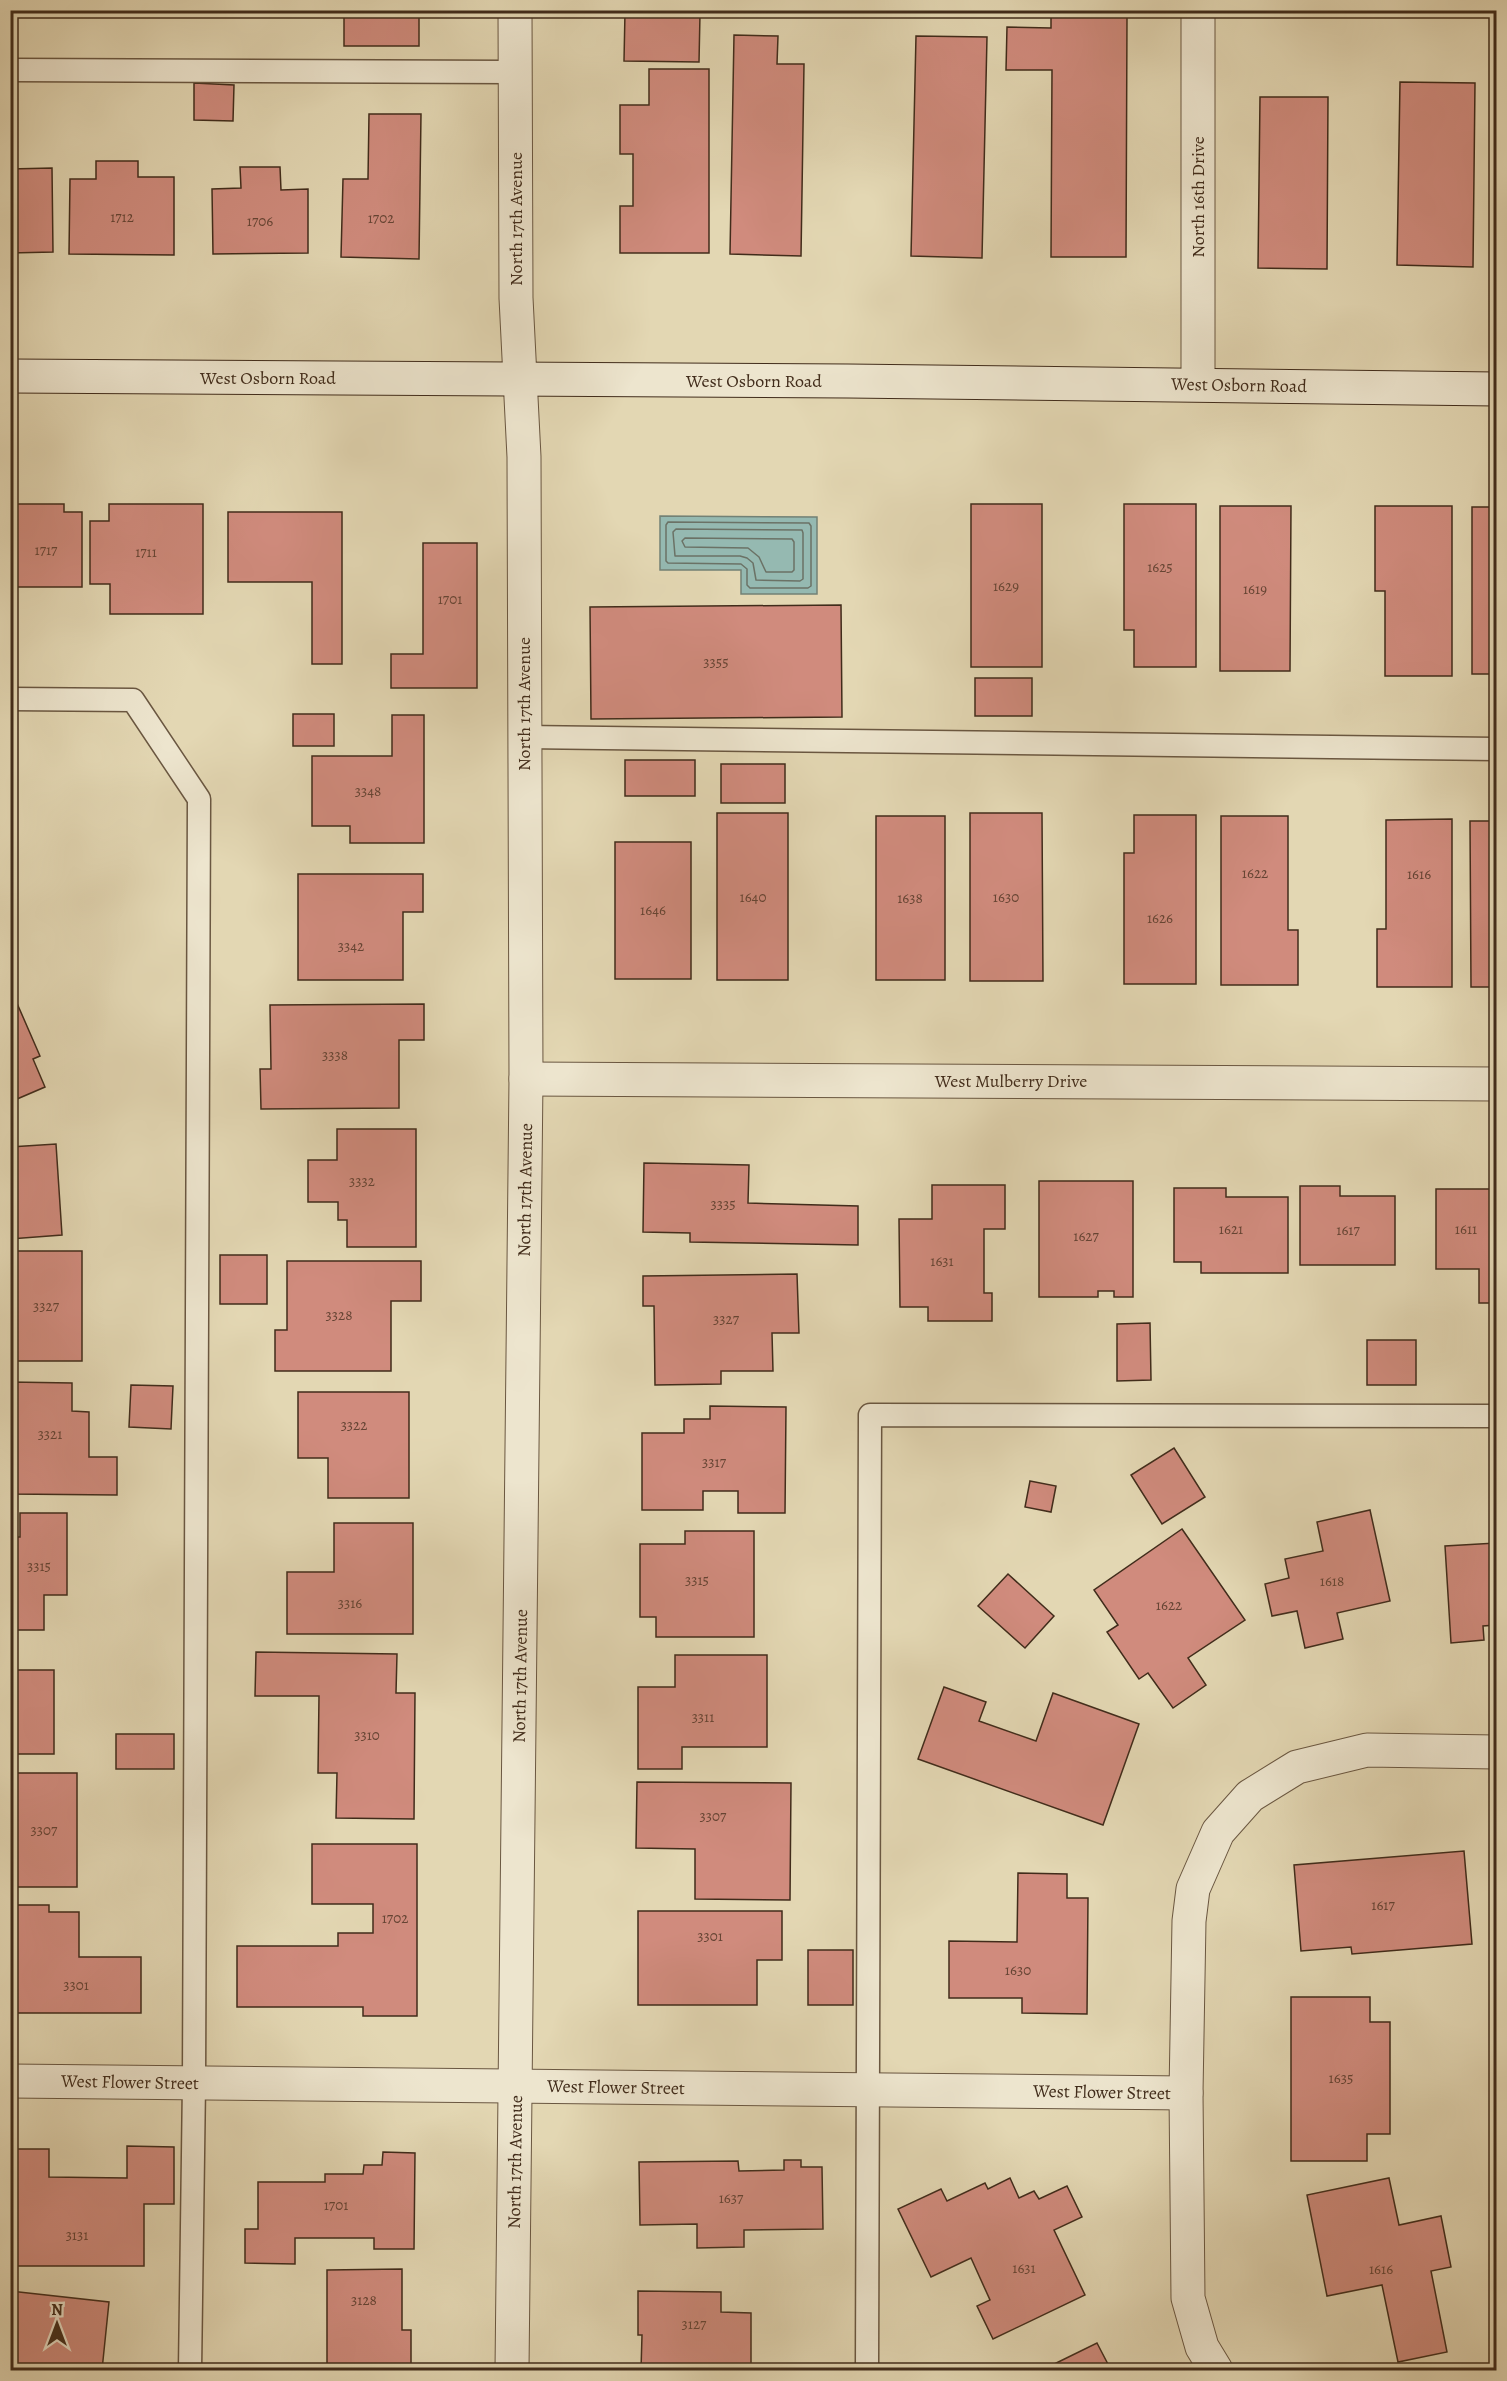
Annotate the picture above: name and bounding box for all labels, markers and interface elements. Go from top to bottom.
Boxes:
street label: North 16th Drive [1186,136,1210,258]
street label: North 17th Avenue [504,152,528,286]
house number: 1712 [110,207,134,227]
house number: 1702 [368,208,394,228]
house number: 1706 [247,211,273,231]
street label: West Osborn Road [199,366,336,390]
street label: West Osborn Road [685,369,822,393]
street label: West Osborn Road [1170,372,1307,398]
house number: 1717 [35,540,58,560]
house number: 1711 [135,542,157,562]
house number: 1625 [1147,557,1173,577]
house number: 1629 [993,576,1019,596]
house number: 1619 [1243,579,1267,599]
house number: 1701 [438,589,462,609]
street label: North 17th Avenue [512,637,536,771]
house number: 3355 [703,652,729,672]
house number: 3348 [355,781,381,801]
house number: 1622 [1242,863,1268,883]
house number: 1616 [1407,864,1431,884]
house number: 1640 [740,887,766,907]
house number: 1630 [993,887,1019,907]
house number: 1638 [897,888,923,908]
house number: 1646 [640,900,666,920]
house number: 1626 [1147,908,1173,928]
house number: 3342 [338,936,364,956]
house number: 3338 [322,1045,348,1065]
street label: West Mulberry Drive [934,1069,1087,1093]
street label: North 17th Avenue [512,1123,538,1257]
house number: 3332 [349,1171,375,1191]
house number: 3335 [710,1194,736,1214]
house number: 1621 [1219,1219,1243,1239]
house number: 1611 [1455,1219,1477,1239]
house number: 1617 [1336,1220,1360,1240]
house number: 1627 [1073,1226,1099,1246]
house number: 1631 [930,1251,954,1271]
house number: 3327 [33,1296,60,1316]
house number: 3328 [326,1305,352,1325]
house number: 3327 [713,1309,740,1329]
house number: 3322 [341,1415,367,1435]
house number: 3321 [38,1424,62,1444]
house number: 3317 [702,1452,727,1472]
house number: 3315 [27,1556,51,1576]
house number: 3315 [685,1570,709,1590]
house number: 1618 [1320,1571,1344,1591]
house number: 3316 [338,1593,362,1613]
house number: 1622 [1156,1595,1182,1615]
street label: North 17th Avenue [507,1609,533,1743]
house number: 3311 [692,1707,714,1727]
house number: 3310 [354,1725,380,1745]
house number: 3307 [700,1806,727,1826]
house number: 3307 [31,1820,58,1840]
house number: 1617 [1371,1895,1395,1915]
house number: 1702 [382,1908,408,1928]
house number: 3301 [697,1926,723,1946]
house number: 1630 [1005,1960,1031,1980]
house number: 3301 [63,1975,89,1995]
house number: 1635 [1329,2068,1353,2088]
street label: West Flower Street [60,2069,199,2095]
street label: West Flower Street [546,2074,685,2100]
street label: West Flower Street [1032,2079,1171,2105]
street label: North 17th Avenue [502,2095,528,2229]
house number: 1637 [719,2188,744,2208]
house number: 1701 [324,2195,348,2215]
house number: 3131 [66,2225,88,2245]
house number: 1631 [1012,2258,1036,2278]
house number: 1616 [1369,2259,1393,2279]
house number: 3128 [351,2290,377,2310]
north arrow [27,2294,87,2354]
text: N [51,2299,63,2321]
house number: 3127 [682,2314,707,2334]

